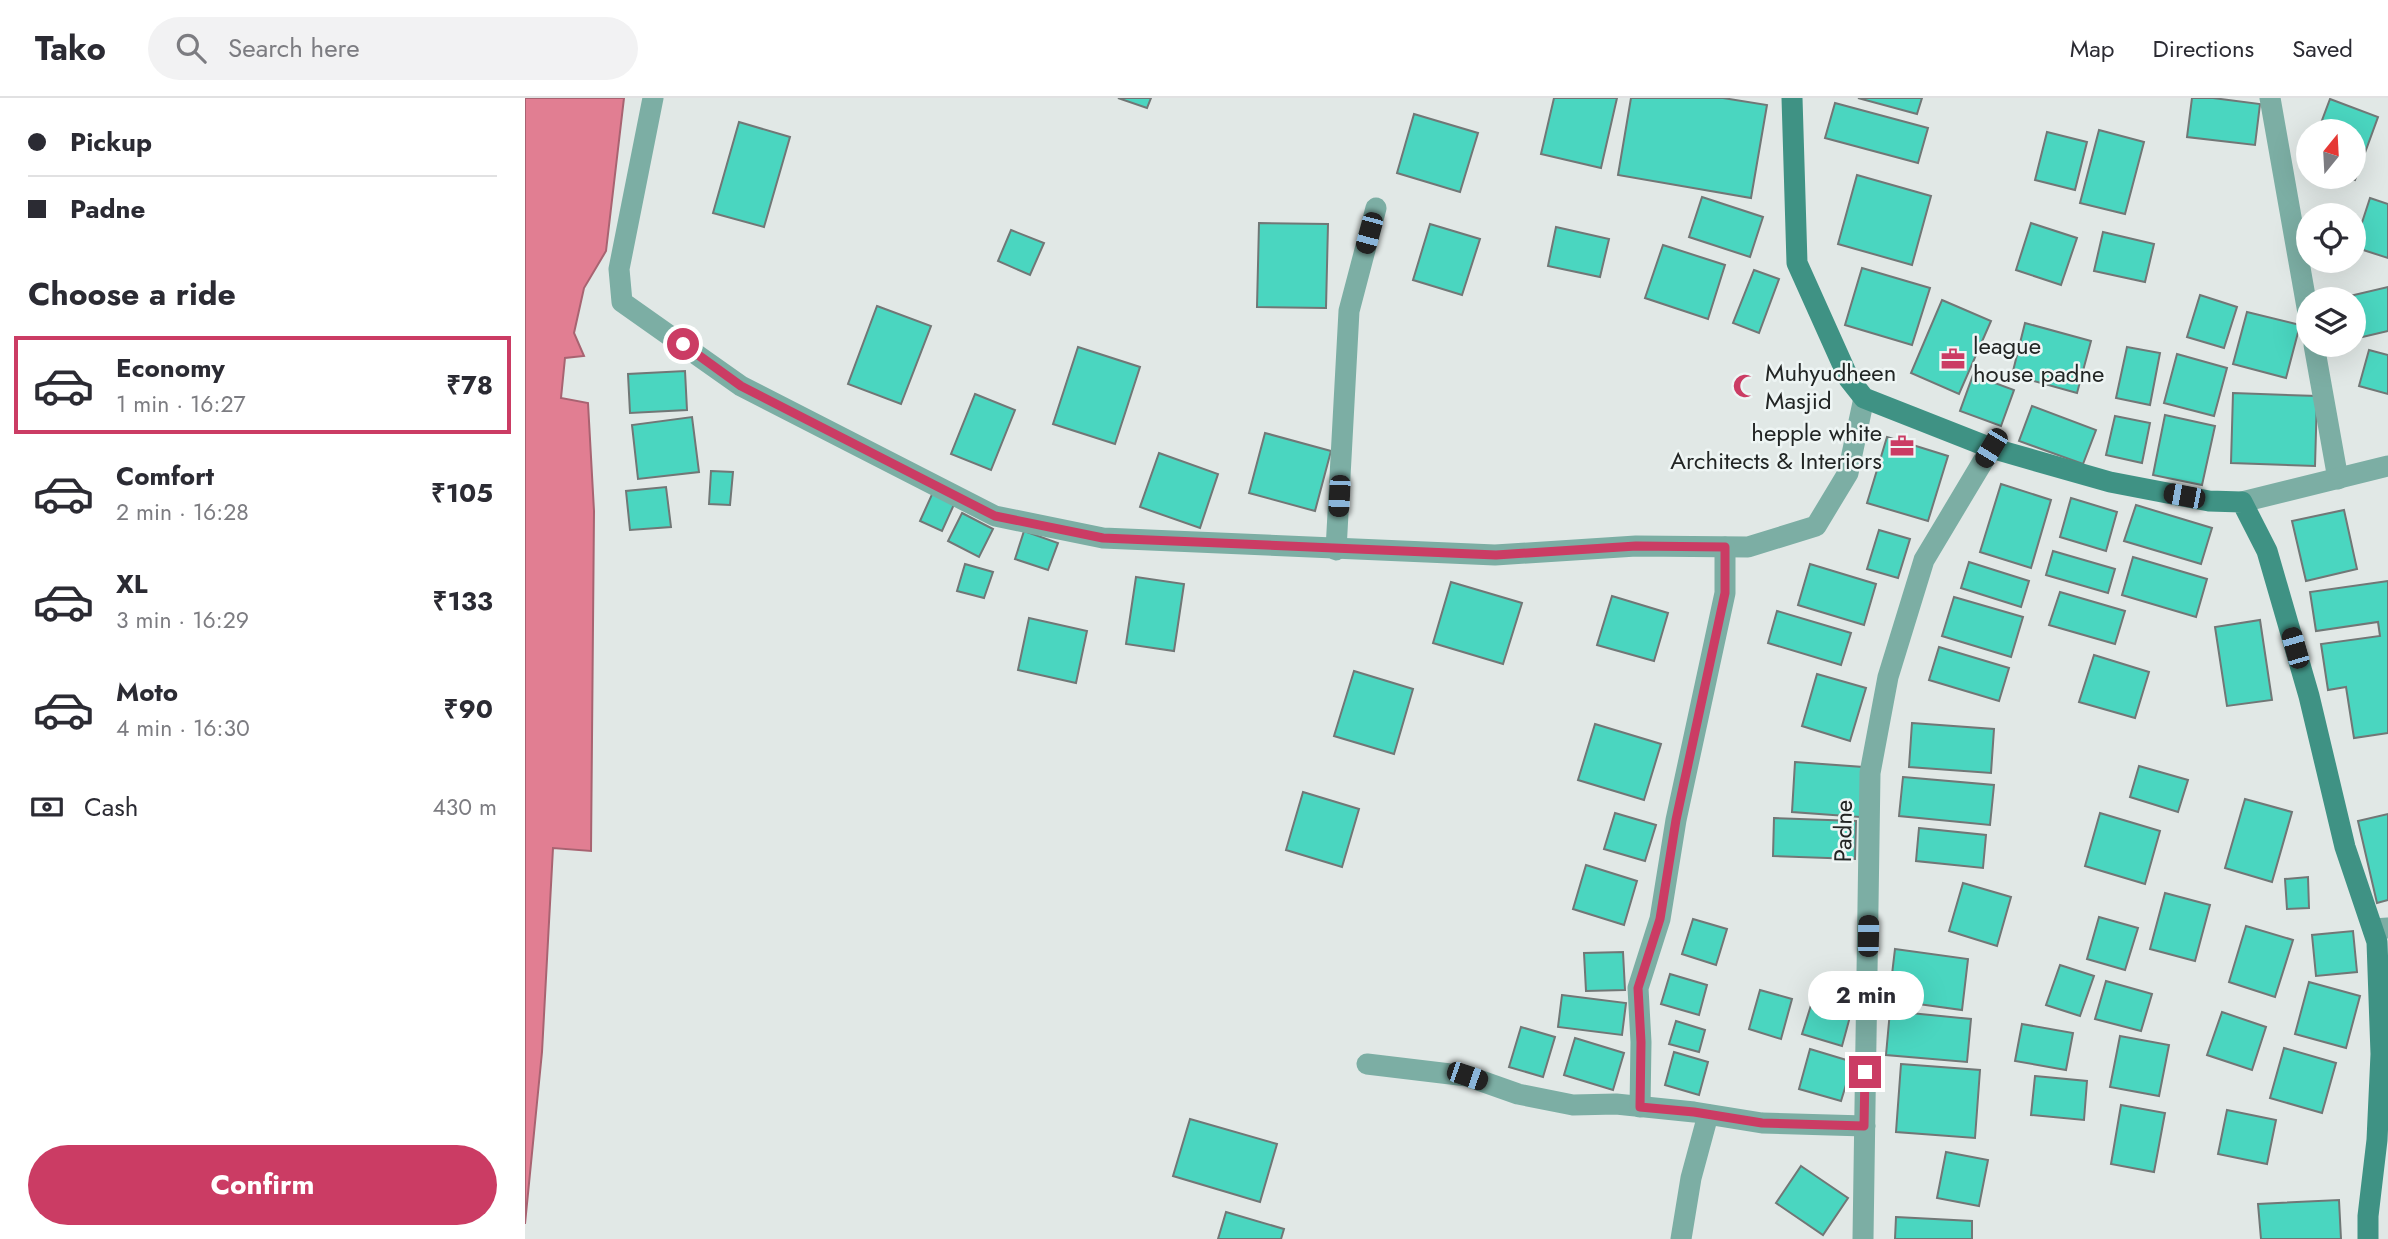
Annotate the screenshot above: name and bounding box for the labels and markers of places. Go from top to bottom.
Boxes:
place label: league house padne [1973,328,2104,391]
office icon: league house padne [1939,345,1967,373]
place label: Muhyudheen Masjid [1765,355,1896,418]
mosque icon: Muhyudheen Masjid [1731,372,1759,400]
place label: hepple white Architects & Interiors [1670,415,1882,478]
office icon: hepple white Architects & Interiors [1888,432,1916,460]

